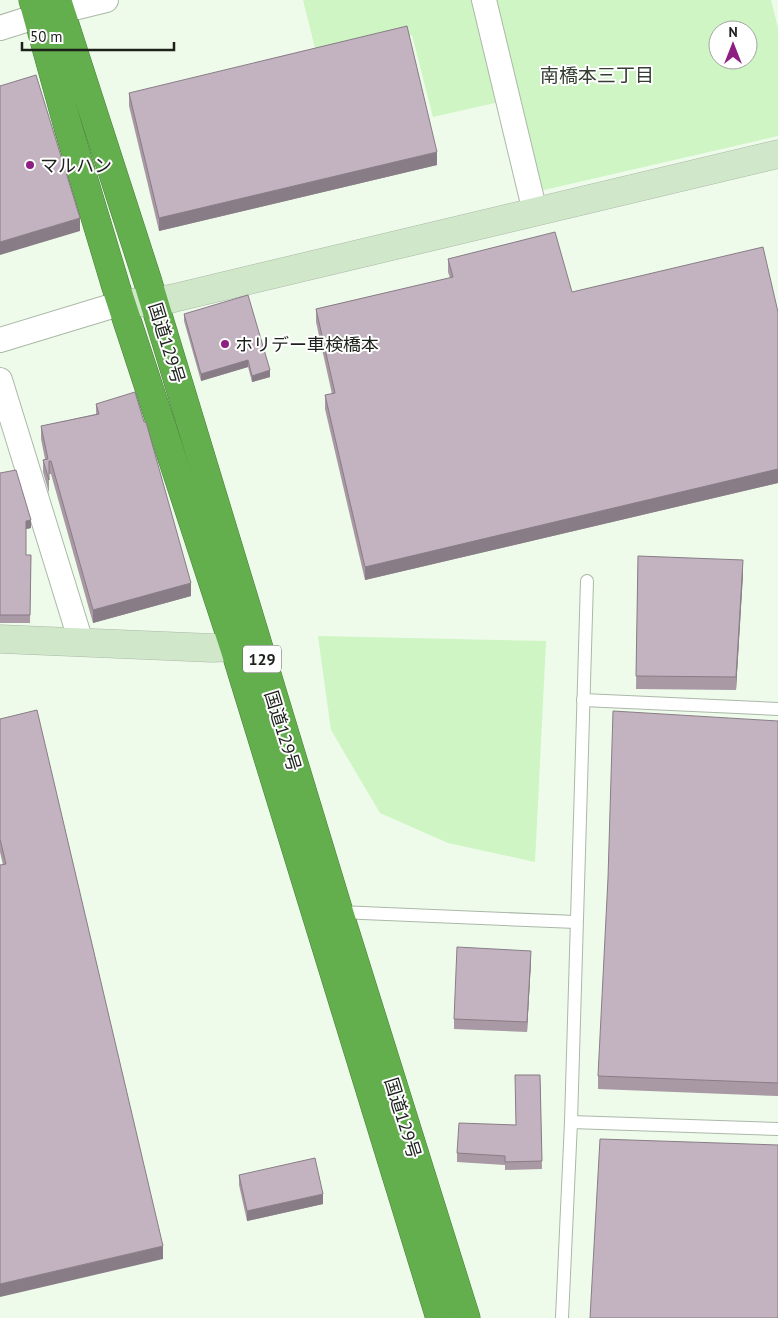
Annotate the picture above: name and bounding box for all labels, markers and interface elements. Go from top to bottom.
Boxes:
scale bar [22,20,175,52]
north arrow [708,20,758,70]
text: N [728,23,738,41]
text: 50 m [30,27,63,46]
district label: 南橋本三丁目 [540,63,654,87]
place label: マルハン [40,154,112,177]
marker: マルハン [24,159,36,171]
street label: 国道129号 [144,300,190,386]
place label: ホリデー車検橋本 [235,333,379,356]
marker: ホリデー車検橋本 [219,338,231,350]
road number: 129 [243,646,281,672]
street label: 国道129号 [260,688,306,774]
street label: 国道129号 [380,1075,426,1161]

